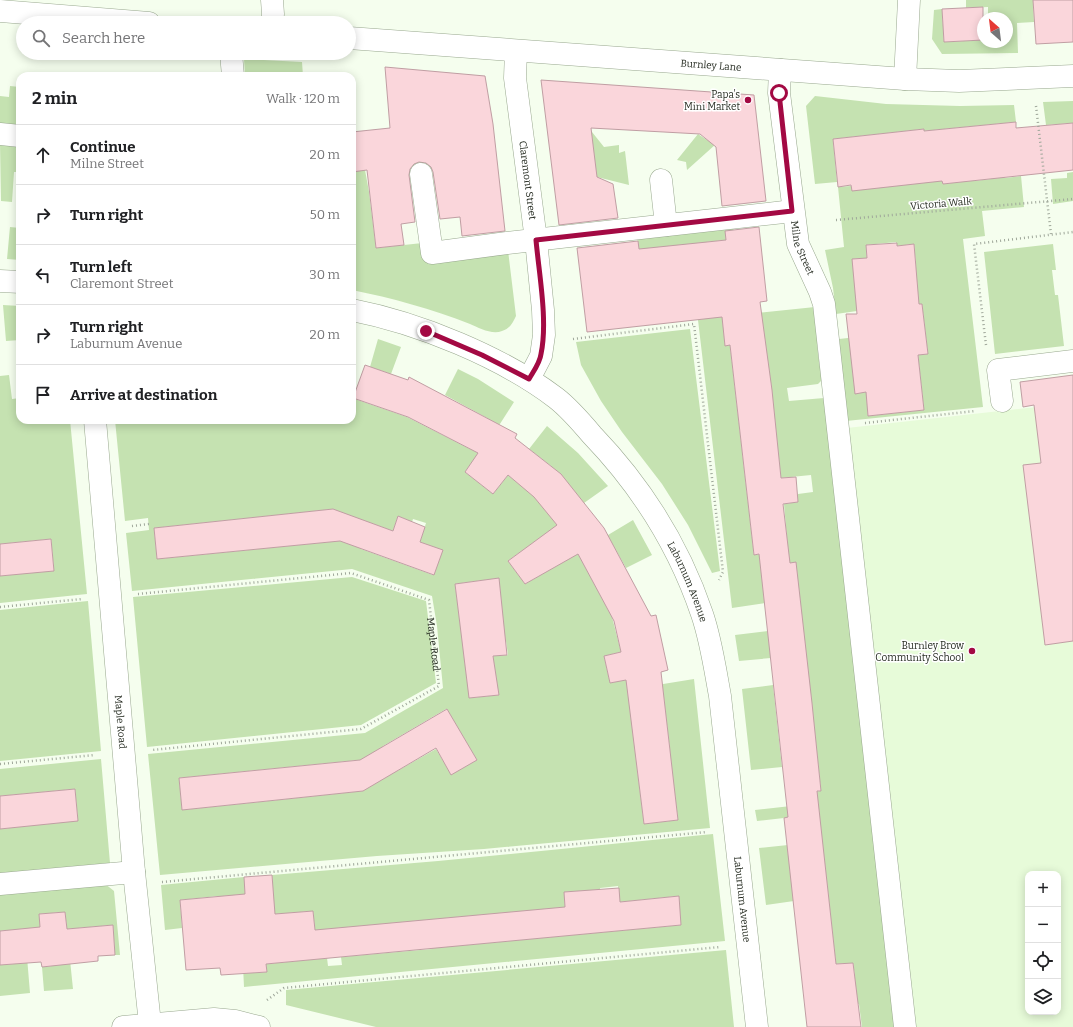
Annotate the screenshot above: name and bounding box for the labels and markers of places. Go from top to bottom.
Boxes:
place label: Papa's Mini Market [684,89,740,113]
marker: Papa's Mini Market [743,95,753,105]
place label: Burnley Brow Community School [875,640,965,664]
marker: Burnley Brow Community School [967,646,977,656]

